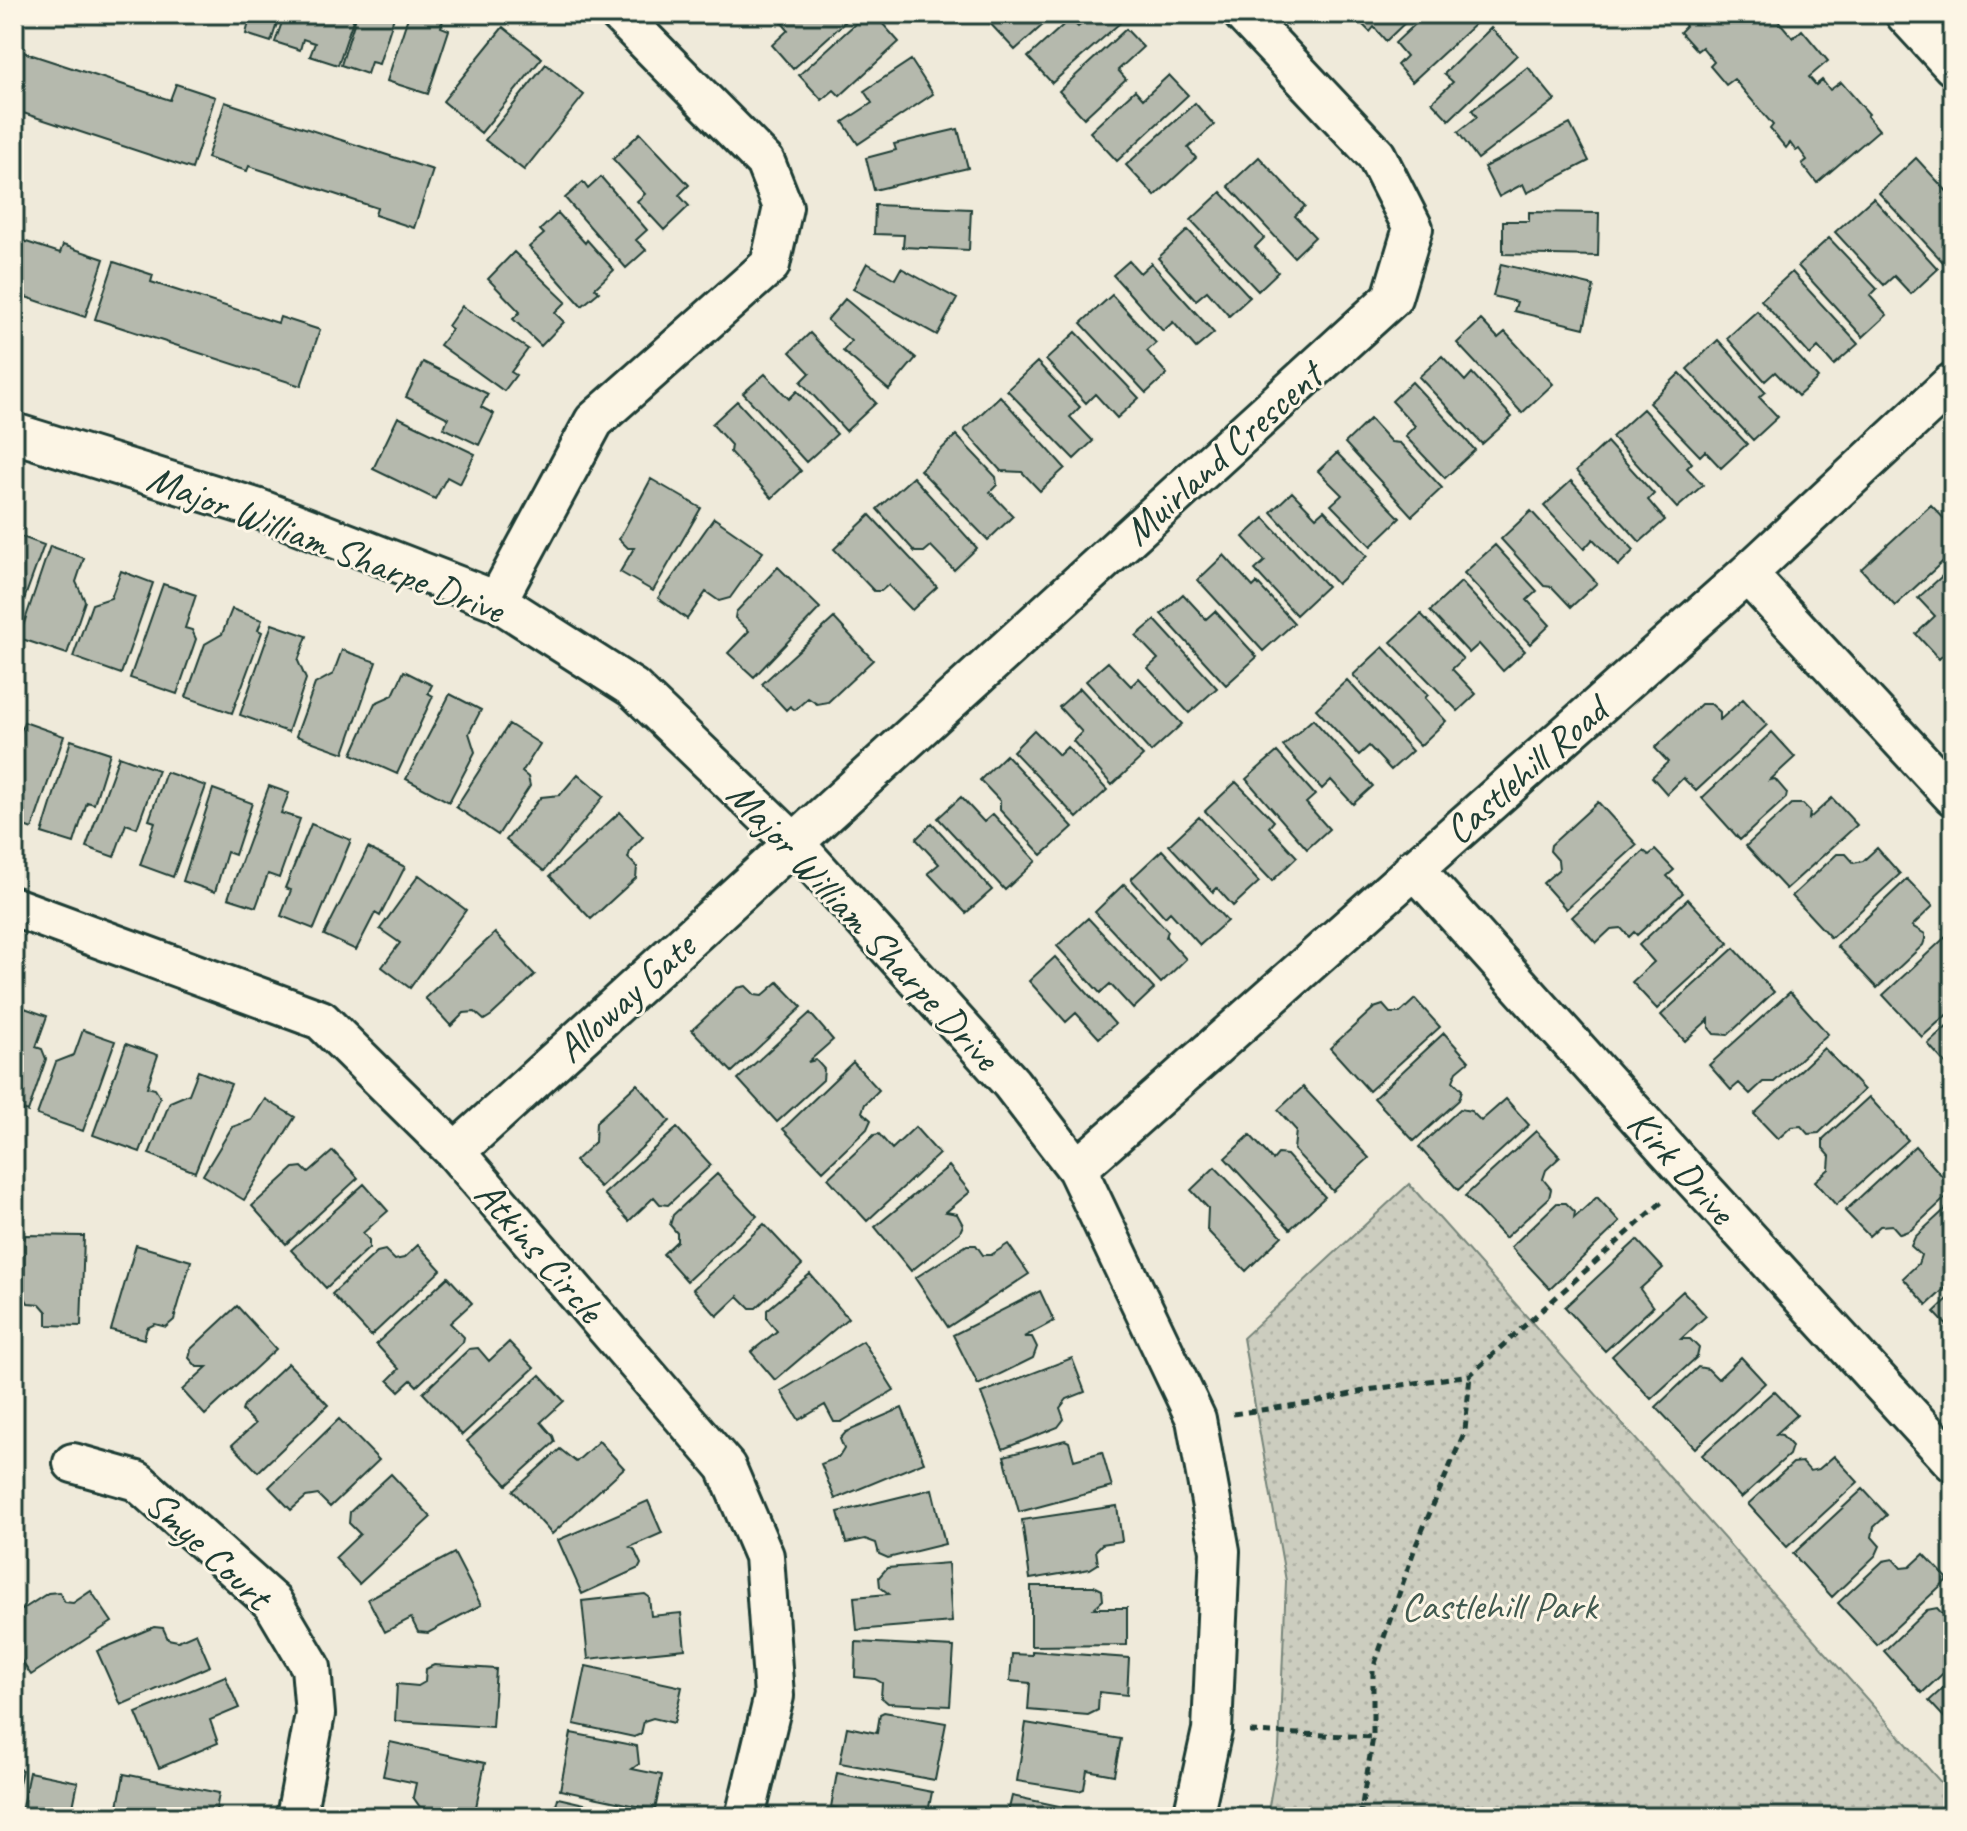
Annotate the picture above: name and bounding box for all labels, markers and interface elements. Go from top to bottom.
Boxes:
street label: Muirland Crescent [1113,348,1337,556]
street label: Major William Sharpe Drive [140,453,514,636]
street label: Castlehill Road [1434,682,1622,855]
street label: Major William Sharpe Drive [716,771,1012,1083]
street label: Alloway Gate [546,920,708,1073]
street label: Kirk Drive [1617,1099,1748,1237]
street label: Atkins Circle [464,1170,617,1335]
street label: Smye Court [135,1479,284,1623]
park label: Castlehill Park [1401,1581,1599,1631]

